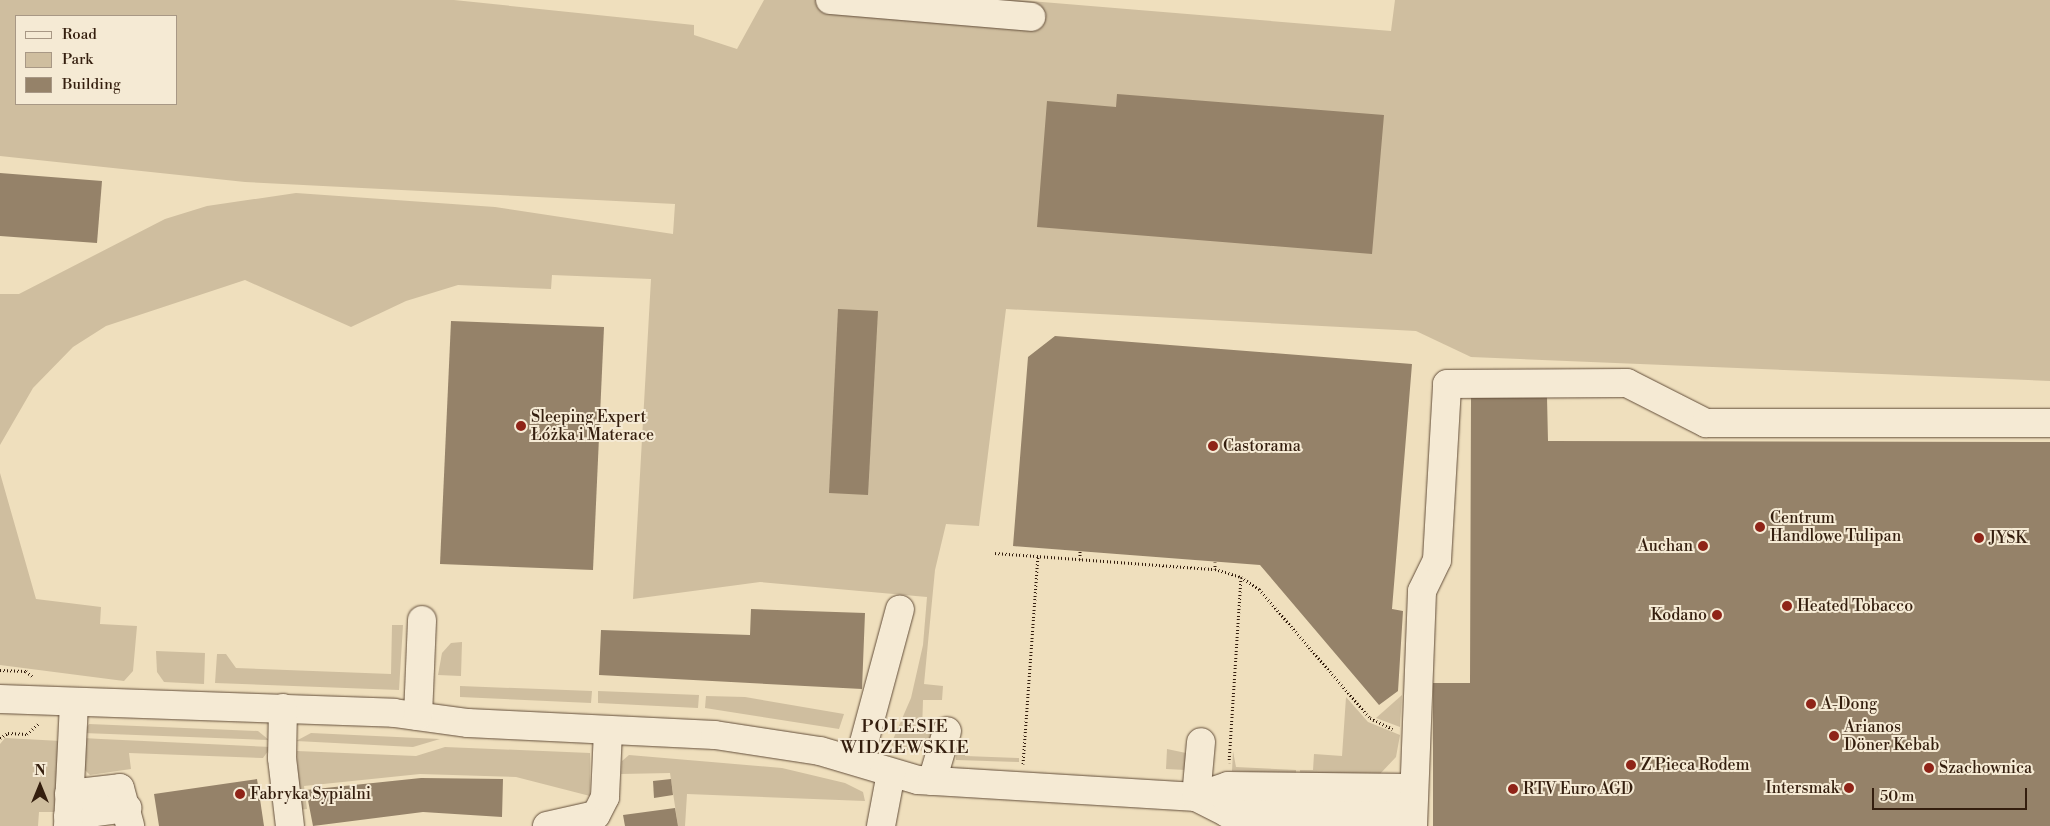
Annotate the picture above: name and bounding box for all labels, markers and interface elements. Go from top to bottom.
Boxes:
legend [15,15,178,105]
text: Road [62,25,97,44]
text: Park [62,50,93,69]
text: Building [62,75,121,94]
place label: Sleeping Expert Łóżka i Materace [531,407,654,445]
marker: Sleeping Expert Łóżka i Materace [515,420,527,432]
place label: Castorama [1223,436,1301,456]
marker: Castorama [1207,440,1219,452]
place label: Centrum Handlowe Tulipan [1770,508,1901,546]
marker: Centrum Handlowe Tulipan [1754,521,1766,533]
place label: JYSK [1989,528,2027,548]
marker: JYSK [1973,532,1985,544]
place label: Auchan [1638,536,1693,556]
marker: Auchan [1697,540,1709,552]
place label: Heated Tobacco [1797,596,1913,616]
marker: Heated Tobacco [1781,600,1793,612]
place label: Kodano [1651,605,1707,625]
marker: Kodano [1711,609,1723,621]
place label: A-Dong [1821,694,1877,714]
marker: A-Dong [1805,698,1817,710]
district label: POLESIE WIDZEWSKIE [839,717,971,760]
place label: Arianos Döner Kebab [1844,717,1939,755]
marker: Arianos Döner Kebab [1828,730,1840,742]
place label: Z Pieca Rodem [1641,755,1750,775]
place label: Szachownica [1939,758,2032,778]
marker: Z Pieca Rodem [1625,759,1637,771]
north arrow [15,761,65,811]
text: N [34,762,46,780]
marker: Szachownica [1923,762,1935,774]
place label: Intersmak [1765,778,1839,798]
scale bar [1875,778,2030,810]
place label: RTV Euro AGD [1523,779,1633,799]
marker: Intersmak [1843,782,1855,794]
marker: RTV Euro AGD [1507,783,1519,795]
place label: Fabryka Sypialni [250,784,371,804]
text: 50 m [1880,787,1914,806]
marker: Fabryka Sypialni [234,788,246,800]

